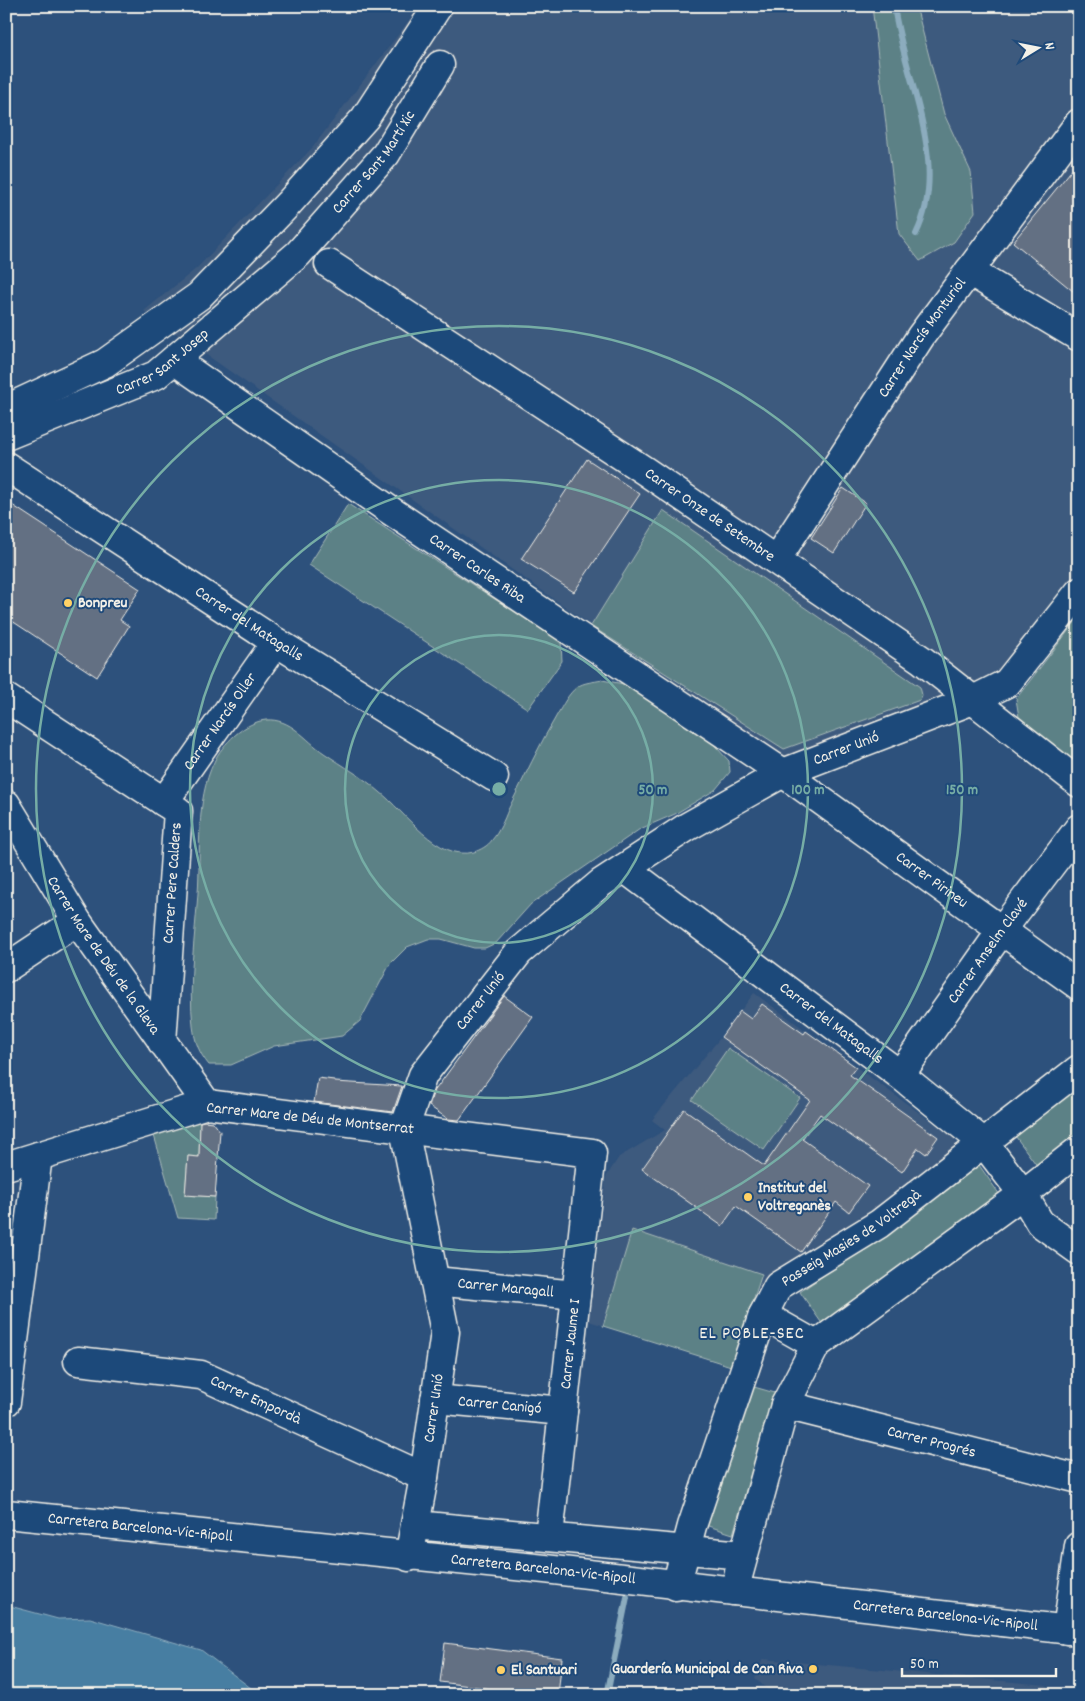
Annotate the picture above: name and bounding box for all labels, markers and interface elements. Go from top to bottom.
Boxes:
north arrow [1012,22,1062,72]
text: N [1038,41,1059,51]
street label: Carrer Sant Martí Xic [327,106,421,219]
street label: Carrer Narcís Monturiol [872,273,972,402]
street label: Carrer Sant Josep [112,323,214,402]
street label: Carrer Onze de Setembre [640,462,780,568]
street label: Carrer Carles Riba [424,528,530,609]
street label: Carrer del Matagalls [190,581,308,668]
place label: Bonpreu [78,592,127,615]
marker: Bonpreu [62,597,74,609]
street label: Carrer Narcís Oller [178,668,263,775]
street label: Carrer Unió [810,726,883,772]
centre of rings [490,780,508,798]
text: 50 m [639,780,667,802]
text: 100 m [791,780,825,802]
text: 150 m [946,780,978,802]
street label: Carrer Pere Calders [157,821,189,944]
street label: Carrer Pirineu [891,846,973,914]
street label: Carrer Mare de Déu de la Gleva [41,872,166,1040]
street label: Carrer Anselm Clavé [942,893,1034,1009]
street label: Carrer Unió [450,967,511,1035]
street label: Carrer del Matagalls [774,977,888,1070]
street label: Carrer Mare de Déu de Montserrat [205,1097,415,1141]
place label: Institut del Voltreganès [758,1177,831,1218]
street label: Passeig Masies de Voltregà [777,1184,926,1293]
marker: Institut del Voltreganès [742,1191,754,1203]
street label: Carrer Maragall [457,1272,555,1304]
street label: Carrer Jaume I [555,1298,587,1390]
district label: EL POBLE-SEC [699,1322,805,1347]
street label: Carrer Empordà [206,1369,305,1431]
street label: Carrer Unió [418,1372,450,1444]
street label: Carrer Canigó [457,1390,543,1420]
street label: Carrer Progrés [885,1420,979,1464]
street label: Carretera Barcelona-Vic-Ripoll [47,1507,234,1549]
street label: Carretera Barcelona-Vic-Ripoll [450,1548,637,1591]
street label: Carretera Barcelona-Vic-Ripoll [852,1593,1039,1638]
scale bar [902,1646,1056,1678]
text: 50 m [910,1654,939,1676]
place label: Guardería Municipal de Can Riva [612,1658,804,1681]
place label: El Santuari [511,1659,577,1682]
marker: Guardería Municipal de Can Riva [807,1663,819,1675]
marker: El Santuari [495,1664,507,1676]

